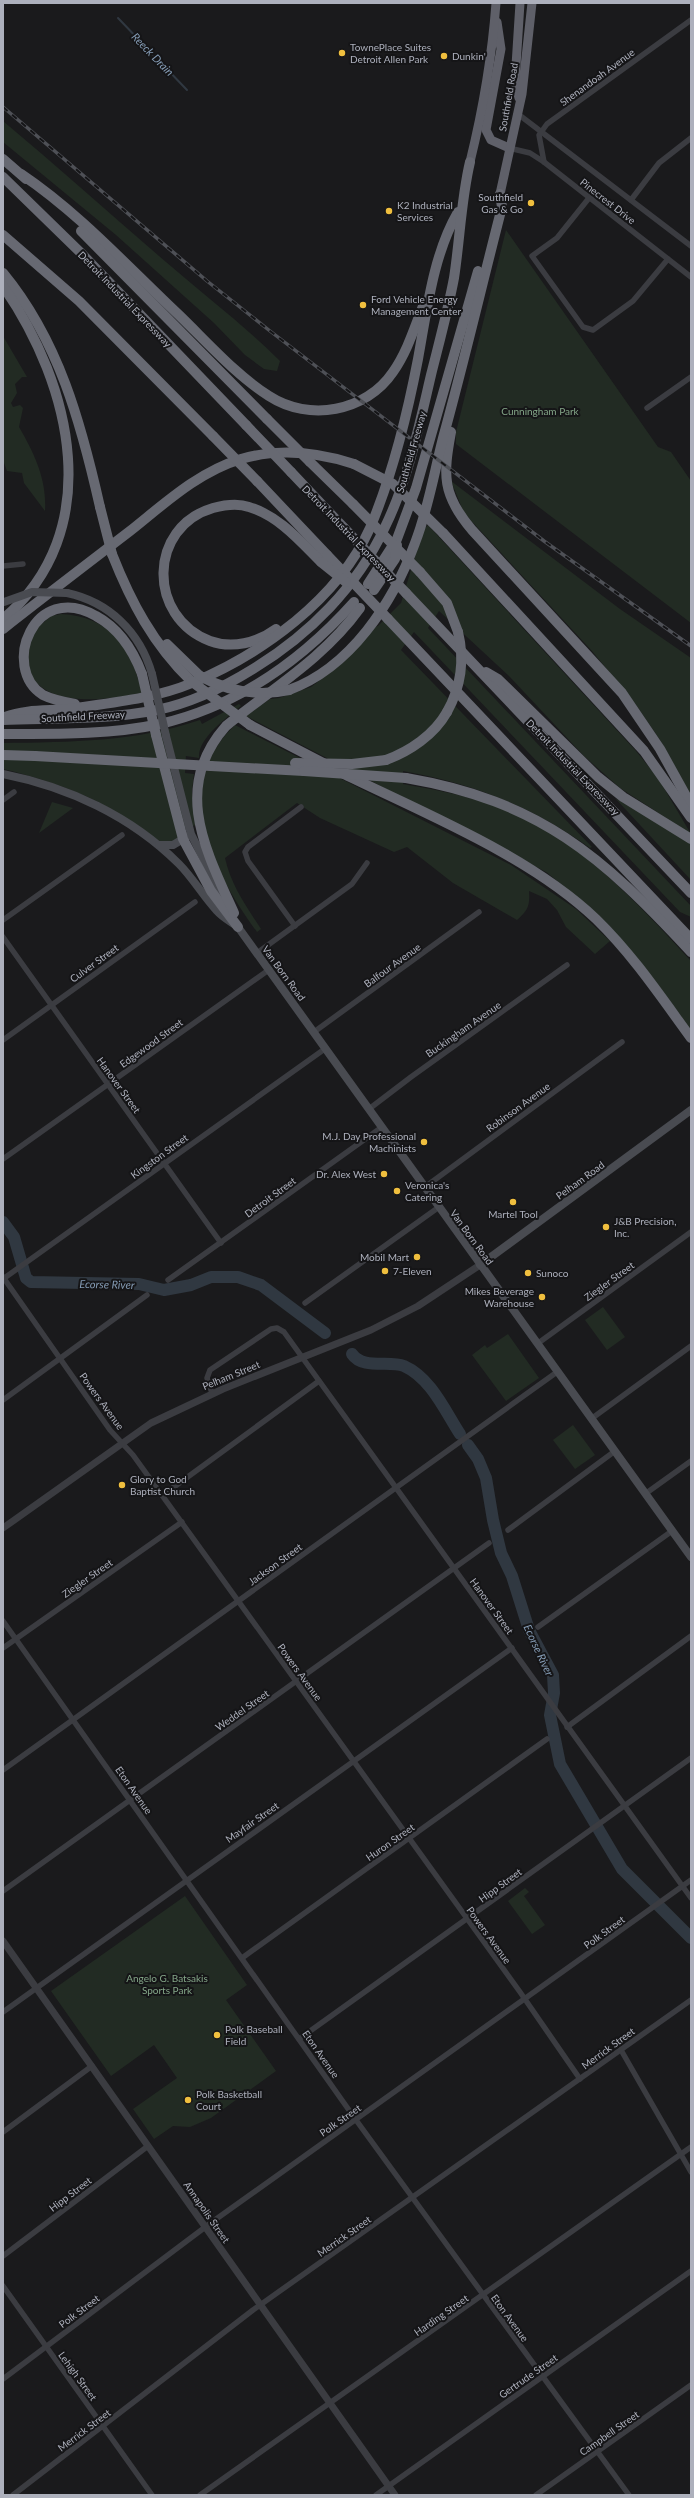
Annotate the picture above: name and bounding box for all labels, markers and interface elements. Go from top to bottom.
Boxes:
water label: Reeck Drain [129,30,177,78]
place label: TownePlace Suites Detroit Allen Park [350,41,431,65]
street label: Shenandoah Avenue [557,46,637,108]
marker: TownePlace Suites Detroit Allen Park [337,48,347,58]
place label: Dunkin' [452,50,486,62]
marker: Dunkin' [439,51,449,61]
street label: Southfield Road [496,62,520,132]
street label: Pinecrest Drive [578,176,638,226]
place label: Southfield Gas & Go [478,191,523,215]
marker: Southfield Gas & Go [526,198,536,208]
place label: K2 Industrial Services [397,199,453,223]
marker: K2 Industrial Services [384,206,394,216]
street label: Detroit Industrial Expressway [76,248,175,350]
place label: Ford Vehicle Energy Management Center [371,293,461,317]
marker: Ford Vehicle Energy Management Center [358,300,368,310]
park label: Cunningham Park [501,405,580,417]
street label: Southfield Freeway [394,409,429,494]
street label: Detroit Industrial Expressway [300,482,399,584]
street label: Southfield Freeway [41,708,126,724]
street label: Detroit Industrial Expressway [524,716,623,818]
street label: Balfour Avenue [361,940,423,990]
street label: Culver Street [67,941,121,985]
street label: Van Born Road [260,943,308,1003]
street label: Buckingham Avenue [423,999,503,1059]
street label: Edgewood Street [117,1016,185,1070]
street label: Hanover Street [95,1055,144,1116]
street label: Robinson Avenue [484,1080,552,1134]
place label: M.J. Day Professional Machinists [322,1130,416,1154]
street label: Kingston Street [128,1131,190,1181]
marker: M.J. Day Professional Machinists [419,1137,429,1147]
street label: Pelham Road [553,1158,607,1202]
place label: Dr. Alex West [316,1168,376,1180]
marker: Dr. Alex West [379,1169,389,1179]
street label: Detroit Street [242,1174,298,1220]
place label: Veronica's Catering [405,1179,449,1203]
marker: Veronica's Catering [392,1186,402,1196]
marker: Martel Tool [508,1197,518,1207]
street label: Van Born Road [448,1207,496,1267]
place label: Martel Tool [488,1208,538,1220]
place label: J&B Precision, Inc. [614,1215,676,1239]
marker: J&B Precision, Inc. [601,1222,611,1232]
place label: Mobil Mart [360,1251,409,1263]
marker: Mobil Mart [412,1252,422,1262]
street label: Ziegler Street [582,1259,637,1303]
place label: 7-Eleven [393,1265,432,1277]
marker: 7-Eleven [380,1266,390,1276]
place label: Sunoco [536,1267,569,1279]
marker: Sunoco [523,1268,533,1278]
water label: Ecorse River [79,1277,135,1291]
place label: Mikes Beverage Warehouse [465,1285,534,1309]
marker: Mikes Beverage Warehouse [537,1292,547,1302]
street label: Pelham Street [200,1358,262,1392]
street label: Powers Avenue [77,1370,127,1432]
place label: Glory to God Baptist Church [130,1473,195,1497]
marker: Glory to God Baptist Church [117,1480,127,1490]
street label: Jackson Street [246,1540,304,1587]
street label: Ziegler Street [59,1556,115,1600]
street label: Hanover Street [468,1576,517,1637]
water label: Ecorse River [521,1622,557,1678]
street label: Powers Avenue [275,1641,325,1703]
street label: Weddel Street [213,1687,271,1733]
street label: Eton Avenue [113,1764,155,1816]
street label: Mayfair Street [223,1799,281,1845]
street label: Huron Street [363,1821,417,1863]
street label: Hipp Street [476,1865,524,1905]
street label: Powers Avenue [464,1904,514,1966]
street label: Polk Street [581,1913,627,1951]
park label: Angelo G. Batsakis Sports Park [126,1972,208,1996]
place label: Polk Baseball Field [225,2023,283,2047]
street label: Merrick Street [579,2024,637,2071]
street label: Eton Avenue [300,2028,342,2080]
marker: Polk Baseball Field [212,2030,222,2040]
place label: Polk Basketball Court [196,2088,262,2112]
marker: Polk Basketball Court [183,2095,193,2105]
street label: Polk Street [317,2101,363,2139]
street label: Hipp Street [46,2174,94,2214]
street label: Annapolis Street [181,2179,233,2245]
street label: Merrick Street [315,2213,374,2259]
street label: Polk Street [56,2292,102,2330]
street label: Harding Street [412,2292,471,2338]
street label: Eton Avenue [489,2292,531,2344]
street label: Lehigh Street [56,2349,100,2403]
street label: Gertrude Street [496,2351,560,2401]
street label: Merrick Street [55,2406,113,2454]
street label: Campbell Street [577,2408,641,2458]

